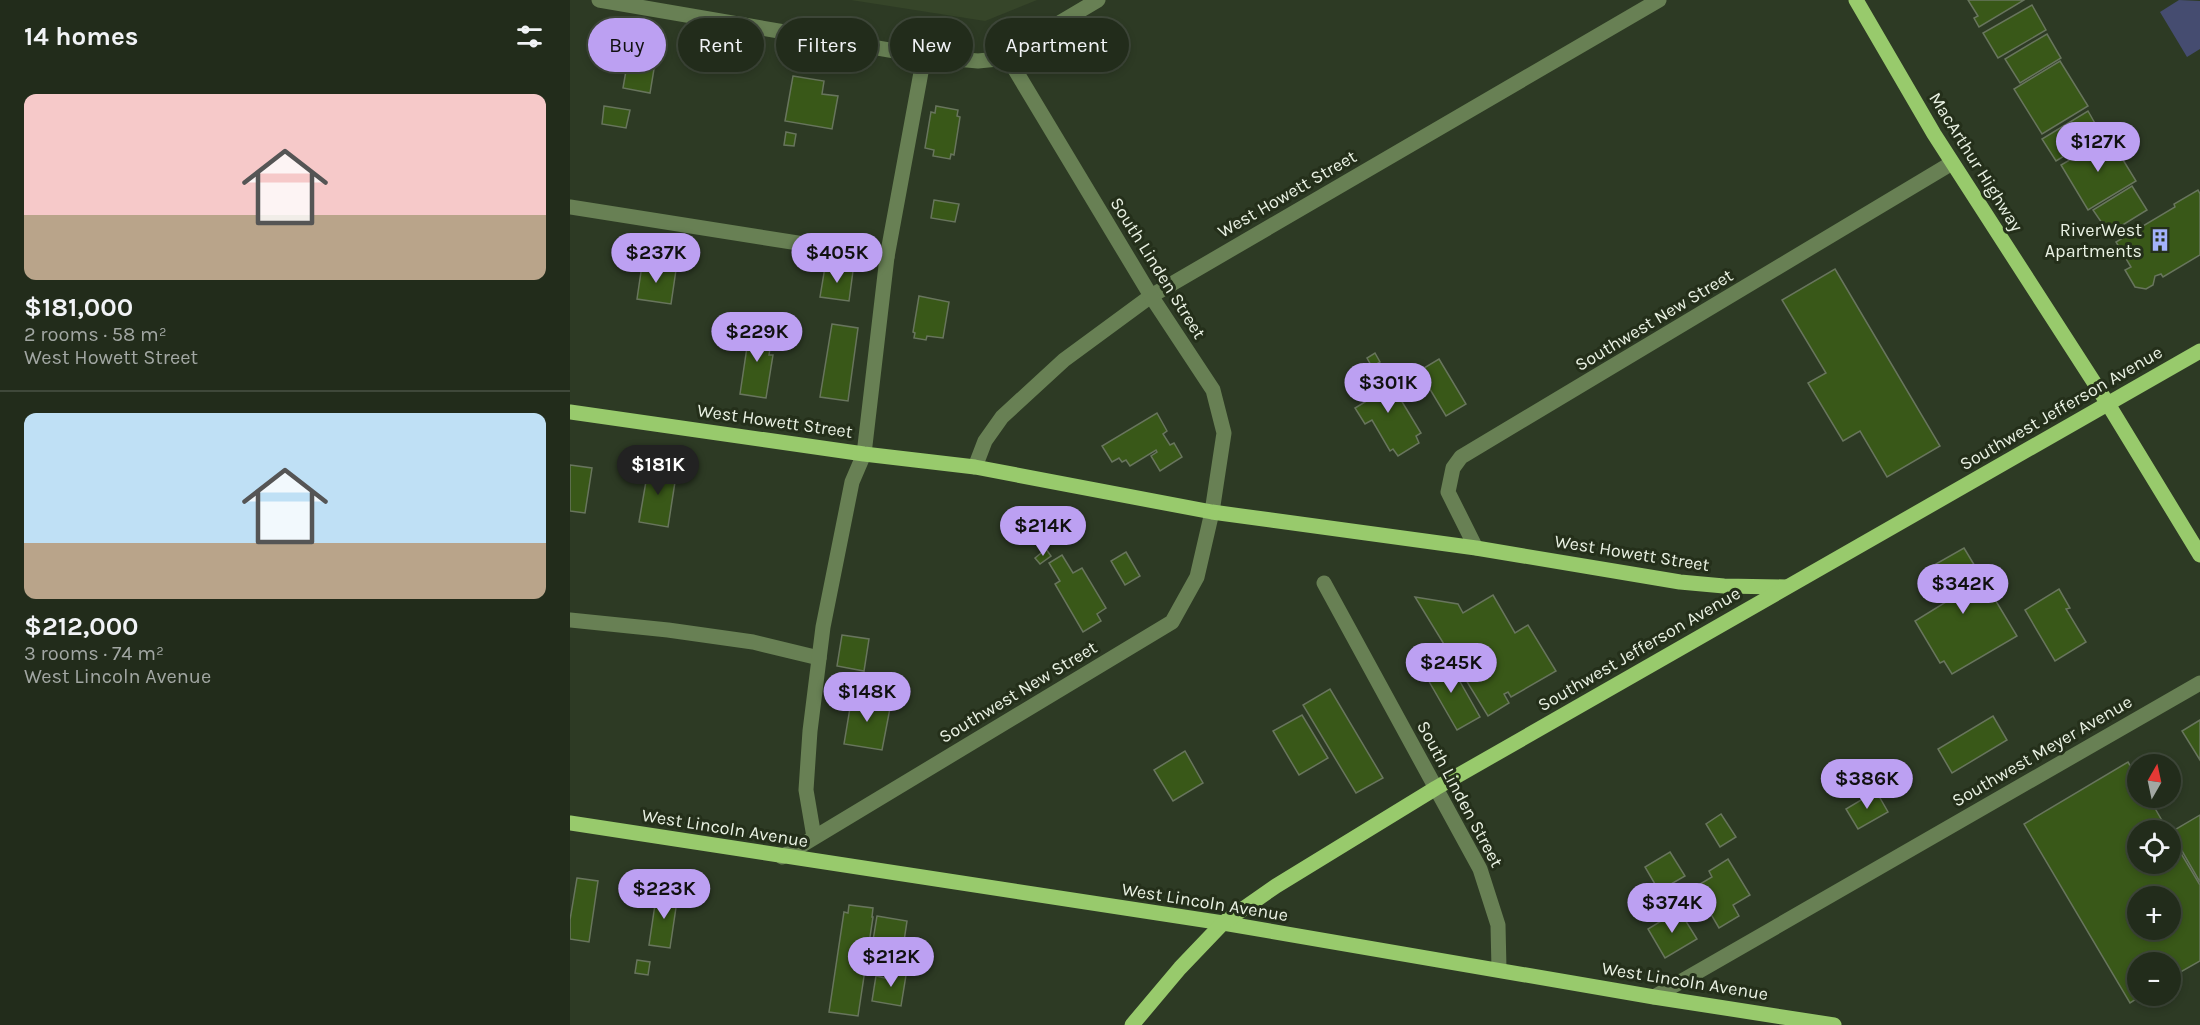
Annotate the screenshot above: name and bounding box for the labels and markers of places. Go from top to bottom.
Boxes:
pin: $127K [2056,122,2140,173]
place label: RiverWest Apartments [2045,219,2142,262]
building icon: RiverWest Apartments [2147,227,2173,253]
pin: $237K [614,233,698,284]
pin: $405K [795,233,879,284]
pin: $229K [715,312,799,363]
pin: $301K [1346,363,1430,414]
pin: $181K [616,445,700,496]
pin: $214K [1001,506,1085,557]
pin: $342K [1921,564,2005,615]
pin: $245K [1409,643,1493,694]
pin: $148K [825,672,909,723]
pin: $386K [1825,759,1909,810]
pin: $223K [622,869,706,920]
pin: $374K [1630,883,1714,934]
pin: $212K [849,937,933,988]

